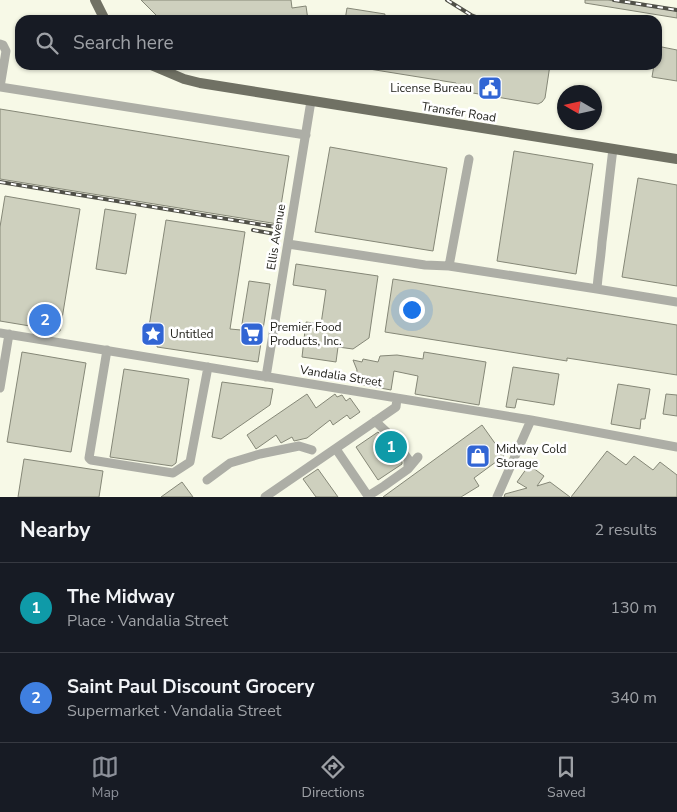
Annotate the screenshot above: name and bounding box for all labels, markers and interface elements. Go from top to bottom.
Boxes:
search box [15,15,662,70]
icon: search [33,29,61,57]
text: Search here [73,30,174,56]
public building icon: License Bureau [477,75,503,101]
place label: License Bureau [390,80,472,96]
north arrow [557,85,602,130]
street label: Transfer Road [421,98,497,126]
street label: Ellis Avenue [263,203,289,271]
your location [399,297,425,323]
pin: 2 [29,301,61,339]
place label: Premier Food Products, Inc. [270,319,342,349]
place icon: Untitled [140,321,166,347]
supermarket icon: Premier Food Products, Inc. [239,321,265,347]
place label: Untitled [170,326,214,342]
street label: Vandalia Street [298,361,384,390]
pin: 1 [375,428,407,466]
place label: Midway Cold Storage [496,441,566,471]
shop icon: Midway Cold Storage [465,443,491,469]
text: Nearby [20,516,90,544]
text: 2 results [595,519,657,541]
text: The Midway [67,584,174,610]
text: 1 [31,597,41,619]
text: 130 m [610,597,657,619]
text: Place · Vandalia Street [67,610,228,632]
text: Saint Paul Discount Grocery [67,674,314,700]
text: 2 [31,687,41,709]
text: 340 m [610,687,657,709]
text: Supermarket · Vandalia Street [67,700,281,722]
tab: Map [91,753,119,802]
tab: Directions [302,753,365,802]
tab: Saved [547,753,586,802]

